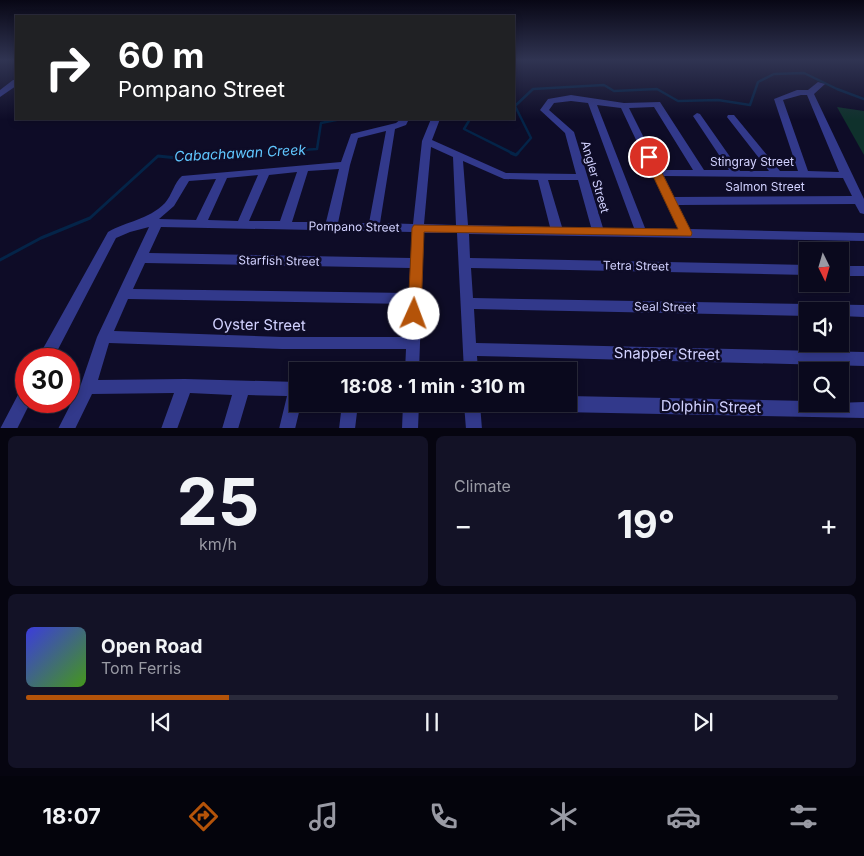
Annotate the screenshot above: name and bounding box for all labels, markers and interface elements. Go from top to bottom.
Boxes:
text: 60 m [118,34,205,76]
icon: right [35,35,100,100]
text: Pompano Street [118,76,285,102]
pin [628,136,670,178]
street label: Angler Street [578,139,613,215]
water label: Cabachawan Creek [174,141,307,164]
icon: arrive [635,143,663,171]
street label: Stingray Street [710,154,794,169]
street label: Salmon Street [725,179,805,194]
street label: Pompano Street [308,218,400,235]
north arrow [799,242,849,292]
map controls [799,242,849,412]
street label: Starfish Street [238,252,320,269]
street label: Tetra Street [603,257,669,274]
position arrow [387,287,439,339]
street label: Seal Street [634,298,696,315]
button: sound [799,302,849,352]
street label: Oyster Street [212,314,306,335]
street label: Snapper Street [614,343,720,364]
speed limit sign: 30 [15,348,80,413]
button: search [799,362,849,412]
text: 18:08 · 1 min · 310 m [341,375,525,398]
street label: Dolphin Street [661,396,762,417]
text: 25 [177,462,259,541]
text: Climate [454,476,511,496]
text: 19° [617,501,675,547]
text: − [454,508,473,542]
text: + [819,508,838,542]
text: km/h [199,534,237,554]
text: Open Road [101,635,202,658]
text: Tom Ferris [101,658,181,678]
icon: previous [147,708,175,736]
icon: pause [418,708,446,736]
icon: next [689,708,717,736]
icon: directions [186,799,221,834]
icon: music [306,799,341,834]
icon: phone [426,799,461,834]
icon: climate [546,799,581,834]
icon: car [666,799,701,834]
icon: filters [786,799,821,834]
text: 18:07 [43,803,101,829]

